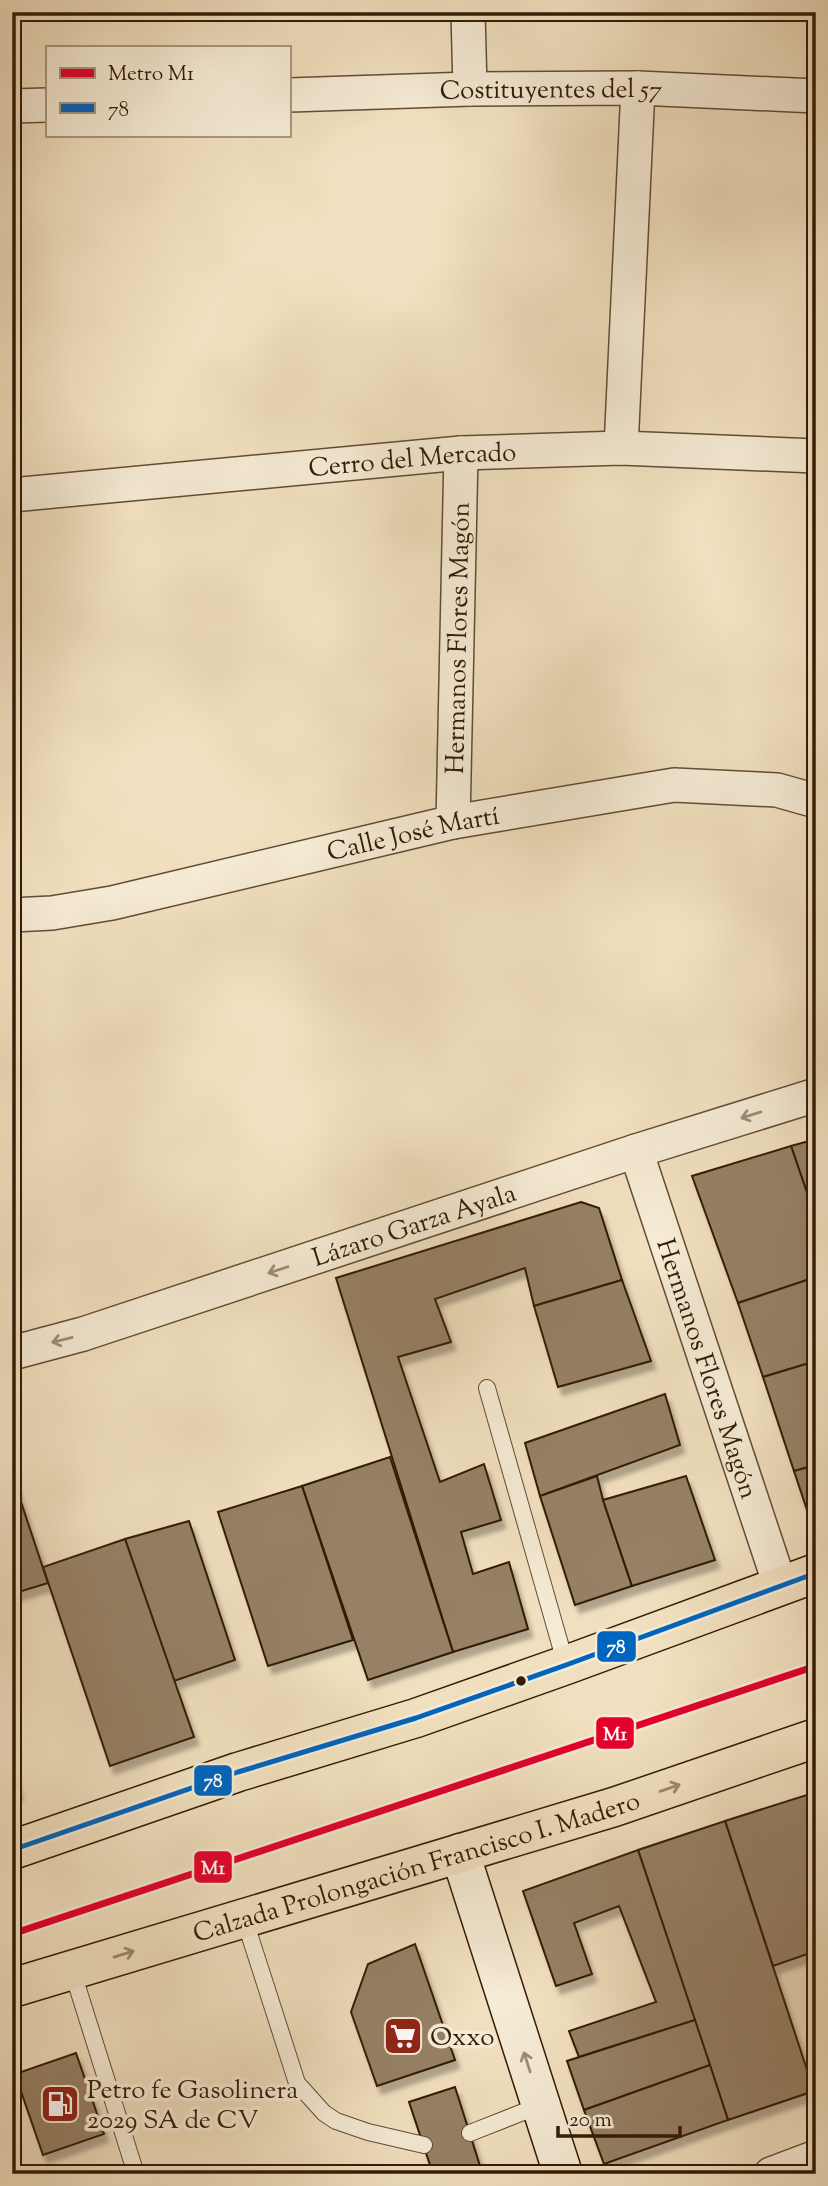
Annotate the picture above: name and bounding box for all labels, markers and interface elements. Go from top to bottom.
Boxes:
legend [46,46,290,136]
text: Metro M1 [108,60,194,90]
street label: Costituyentes del 57 [439,72,663,111]
text: 78 [108,96,129,126]
street label: Cerro del Mercado [307,435,517,488]
street label: Hermanos Flores Magón [438,502,481,775]
street label: Calle José Martí [324,799,502,872]
one-way arrow [740,1110,762,1123]
street label: Lázaro Garza Ayala [308,1176,521,1278]
street label: Hermanos Flores Magón [645,1234,766,1504]
one-way arrow [267,1264,289,1277]
one-way arrow [51,1334,74,1347]
line badge: 78 [596,1630,637,1663]
text: 78 [606,1635,626,1662]
unlabelled marker [514,1674,528,1688]
line badge: M1 [595,1716,635,1750]
text: M1 [603,1722,628,1749]
line badge: 78 [193,1764,233,1797]
text: 78 [203,1769,223,1796]
one-way arrow [659,1781,681,1793]
street label: Calzada Prolongación Francisco I. Madero [189,1783,645,1954]
line badge: M1 [193,1850,233,1884]
text: M1 [201,1856,226,1883]
one-way arrow [113,1947,135,1959]
supermarket icon: Oxxo [382,2015,424,2057]
place label: Oxxo [430,2020,495,2057]
one-way arrow [520,2051,533,2073]
place label: Petro fe Gasolinera 2029 SA de CV [87,2073,298,2140]
fuel station icon: Petro fe Gasolinera 2029 SA de CV [39,2083,81,2125]
scale bar [558,2095,681,2139]
text: 20 m [569,2106,612,2136]

